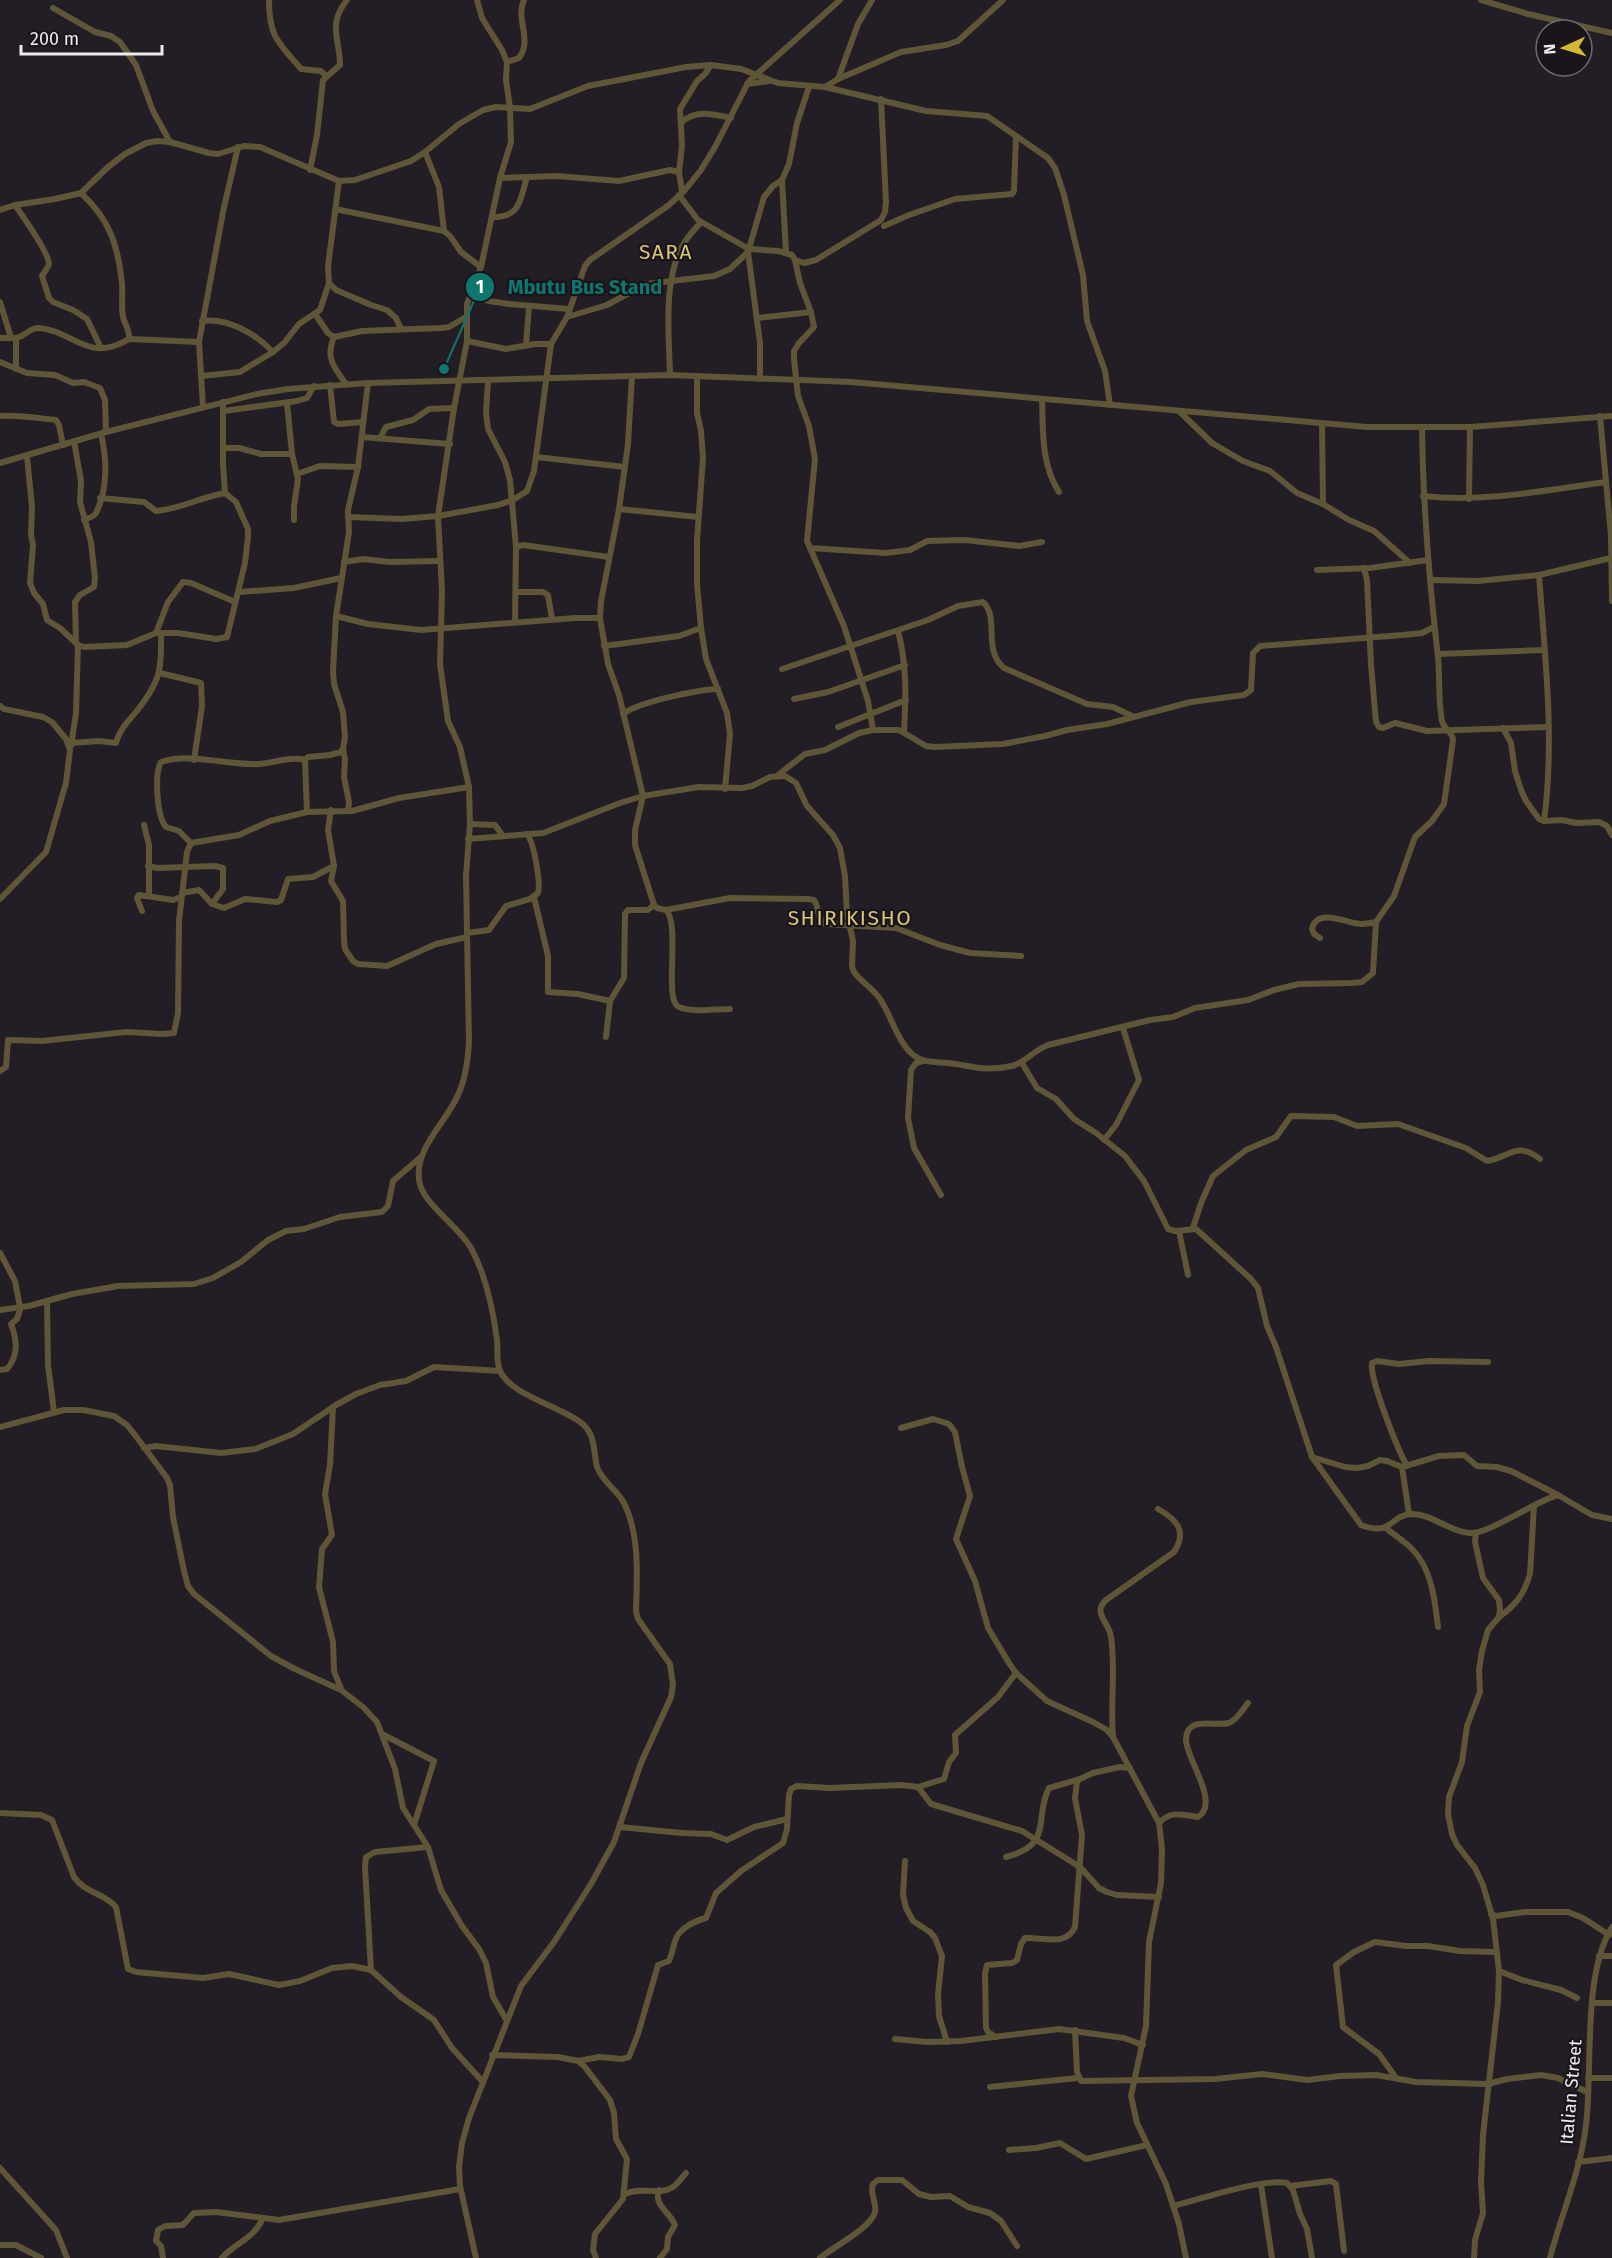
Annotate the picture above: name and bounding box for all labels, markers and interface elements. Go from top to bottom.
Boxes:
scale bar [21,18,162,56]
north arrow [1534,18,1594,78]
text: 200 m [30,28,79,50]
text: N [1540,43,1559,55]
district label: SARA [639,239,693,265]
callout: Mbutu Bus Stand [465,268,674,306]
text: Mbutu Bus Stand [508,275,662,299]
text: 1 [476,276,484,298]
district label: SHIRIKISHO [788,905,912,931]
street label: Italian Street [1555,2038,1587,2146]

